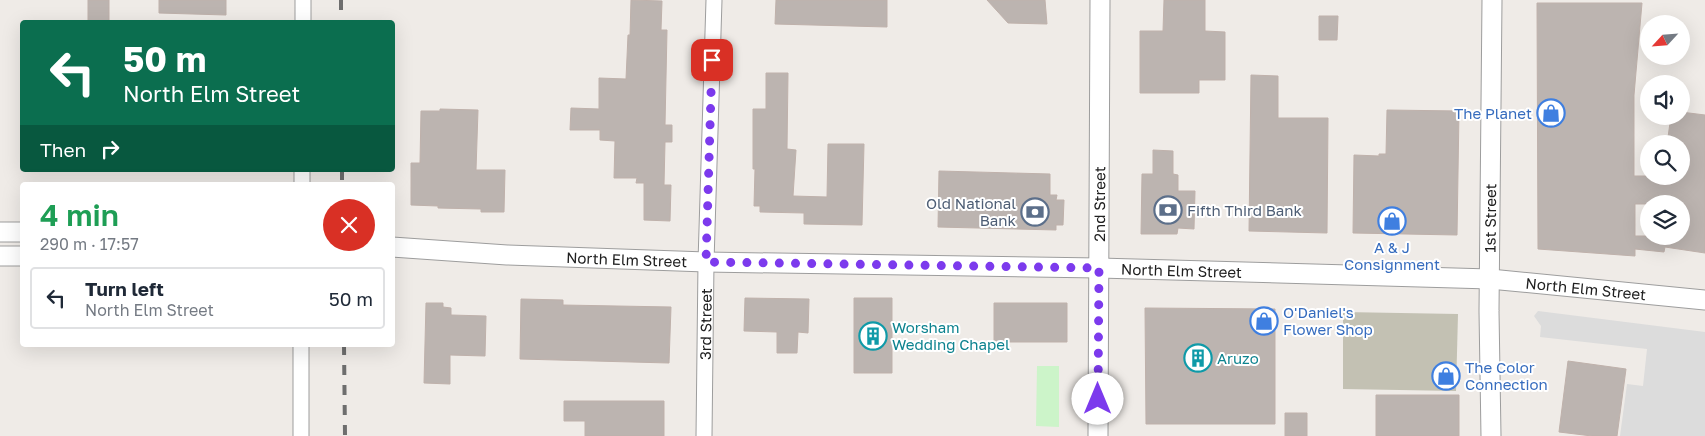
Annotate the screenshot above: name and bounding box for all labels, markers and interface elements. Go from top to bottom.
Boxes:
north arrow [1640,15,1690,65]
map controls [1640,15,1690,245]
text: 50 m [123,38,206,80]
pin [691,39,733,81]
icon: left [40,40,105,105]
icon: arrive [698,46,726,74]
button: sound [1640,75,1690,125]
text: North Elm Street [123,80,300,107]
shop icon: The Planet [1536,98,1566,128]
place label: The Planet [1454,104,1532,122]
icon: right [96,135,124,163]
button: search [1640,135,1690,185]
text: Then [40,138,86,161]
street label: 2nd Street [1090,166,1108,242]
street label: 1st Street [1481,183,1499,253]
place label: Old National Bank [926,194,1017,229]
bank icon: Fifth Third Bank [1153,195,1183,225]
button: layers [1640,195,1690,245]
text: 4 min [40,197,119,233]
bank icon: Old National Bank [1020,197,1050,227]
button: close [323,199,375,251]
place label: Fifth Third Bank [1187,201,1303,219]
shop icon: A & J Consignment [1377,206,1407,236]
text: 290 m · 17:57 [40,234,139,254]
place label: A & J Consignment [1344,238,1440,273]
street label: North Elm Street [566,248,687,270]
street label: North Elm Street [1121,260,1242,281]
street label: North Elm Street [1525,274,1647,303]
text: Turn left [85,277,164,300]
icon: left [42,284,70,312]
text: 50 m [329,287,373,310]
street label: 3rd Street [696,288,715,360]
text: North Elm Street [85,300,214,320]
place label: O'Daniel's Flower Shop [1283,303,1373,338]
shop icon: O'Daniel's Flower Shop [1249,306,1279,336]
place label: Worsham Wedding Chapel [892,318,1010,353]
building icon: Worsham Wedding Chapel [858,321,888,351]
building icon: Aruzo [1183,343,1213,373]
place label: Aruzo [1217,349,1259,367]
place label: The Color Connection [1465,358,1548,393]
shop icon: The Color Connection [1431,361,1461,391]
position arrow [1071,372,1123,424]

